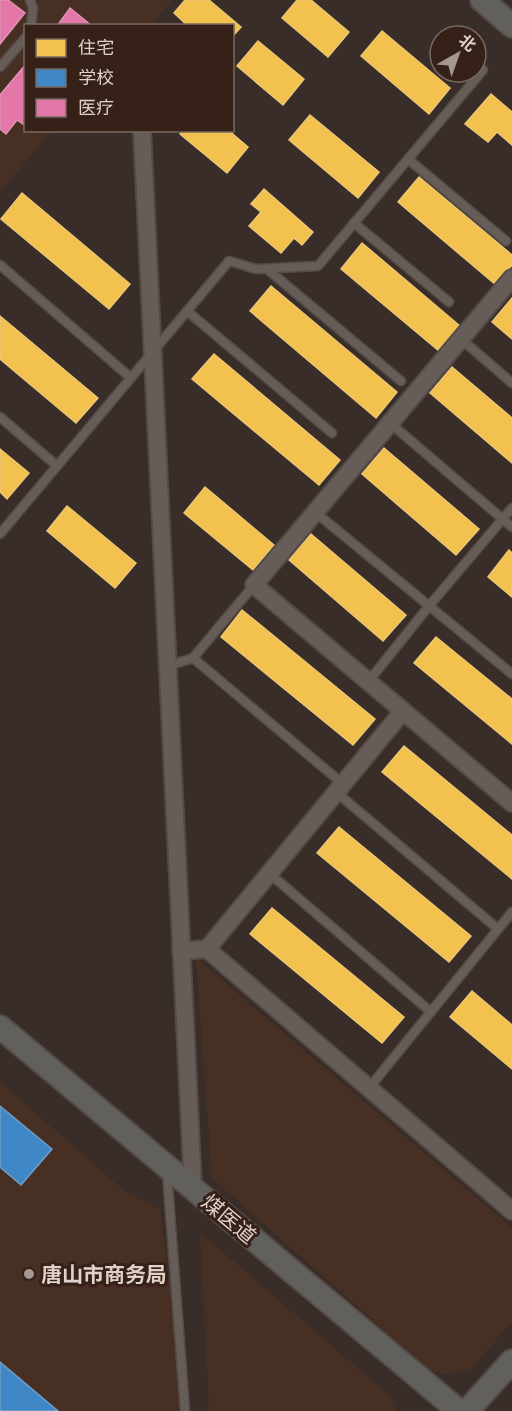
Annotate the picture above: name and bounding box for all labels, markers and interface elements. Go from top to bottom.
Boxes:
legend [24,24,234,132]
north arrow [428,24,488,84]
text: 北 [455,30,480,55]
text: 住宅 [78,37,114,58]
text: 学校 [78,67,114,88]
text: 医疗 [78,97,114,118]
street label: 煤医道 [197,1189,261,1249]
place label: 唐山市商务局 [41,1262,167,1287]
marker: 唐山市商务局 [22,1267,36,1281]

